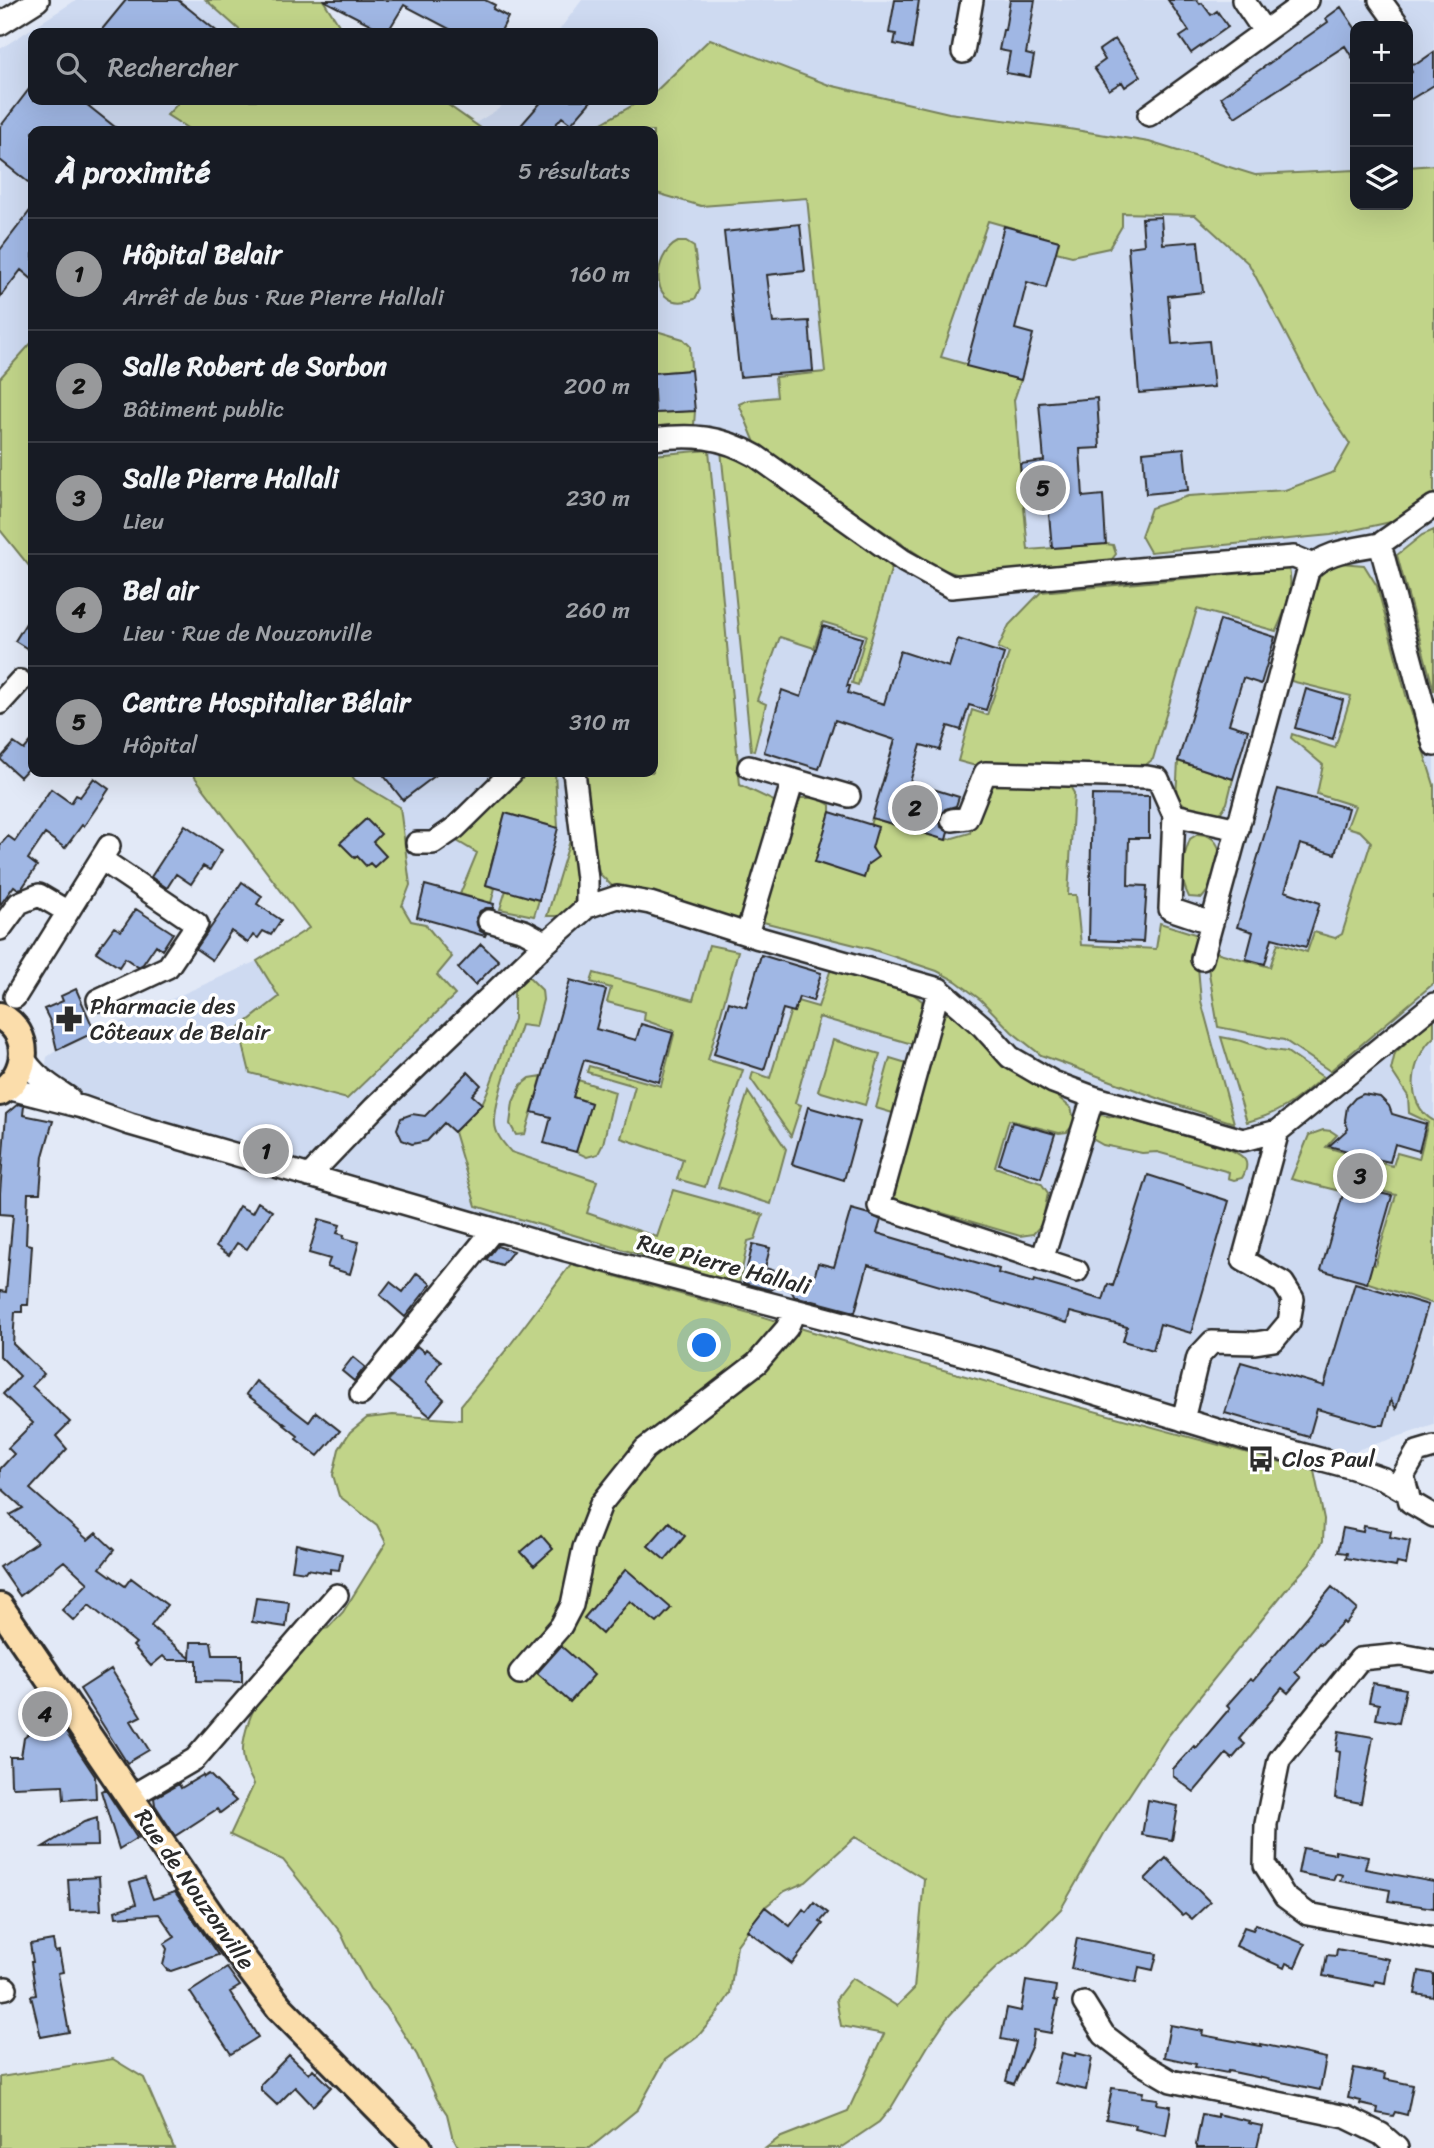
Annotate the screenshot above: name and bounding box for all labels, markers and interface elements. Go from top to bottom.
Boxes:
map controls [1350,21,1413,210]
button: + [1350,21,1413,84]
search box [28,28,658,105]
text: Rechercher [108,44,238,90]
icon: search [52,48,90,86]
button: − [1350,84,1413,147]
text: À proximité [56,145,210,199]
button: layers [1350,147,1413,210]
text: 5 résultats [518,151,630,192]
text: Hôpital Belair [123,231,281,277]
text: 1 [74,254,84,295]
text: 160 m [569,254,630,295]
text: Arrêt de bus · Rue Pierre Hallali [123,277,444,318]
text: Salle Robert de Sorbon [123,343,387,389]
text: 2 [72,366,86,407]
text: 200 m [564,366,630,407]
text: Bâtiment public [123,389,285,430]
text: Salle Pierre Hallali [123,455,339,501]
pin: 5 [1020,462,1066,514]
text: 3 [73,478,85,519]
text: 230 m [566,478,630,519]
text: Lieu [123,501,164,542]
text: Bel air [123,567,198,613]
text: 4 [72,590,86,631]
text: 260 m [565,590,630,631]
text: Lieu · Rue de Nouzonville [123,613,372,654]
text: Centre Hospitalier Bélair [123,679,410,725]
text: 5 [72,702,86,743]
text: 310 m [569,702,630,743]
text: Hôpital [123,725,198,766]
pin: 2 [892,782,938,834]
place label: Pharmacie des Côteaux de Belair [90,986,271,1053]
pharmacy icon: Pharmacie des Côteaux de Belair [54,1004,84,1034]
pin: 1 [243,1125,289,1177]
pin: 3 [1337,1150,1383,1202]
street label: Rue Pierre Hallali [633,1222,816,1307]
your location [687,1328,721,1362]
place label: Clos Paul [1282,1439,1376,1480]
bus stop icon: Clos Paul [1246,1444,1276,1474]
pin: 4 [22,1688,68,1740]
street label: Rue de Nouzonville [123,1800,266,1979]

